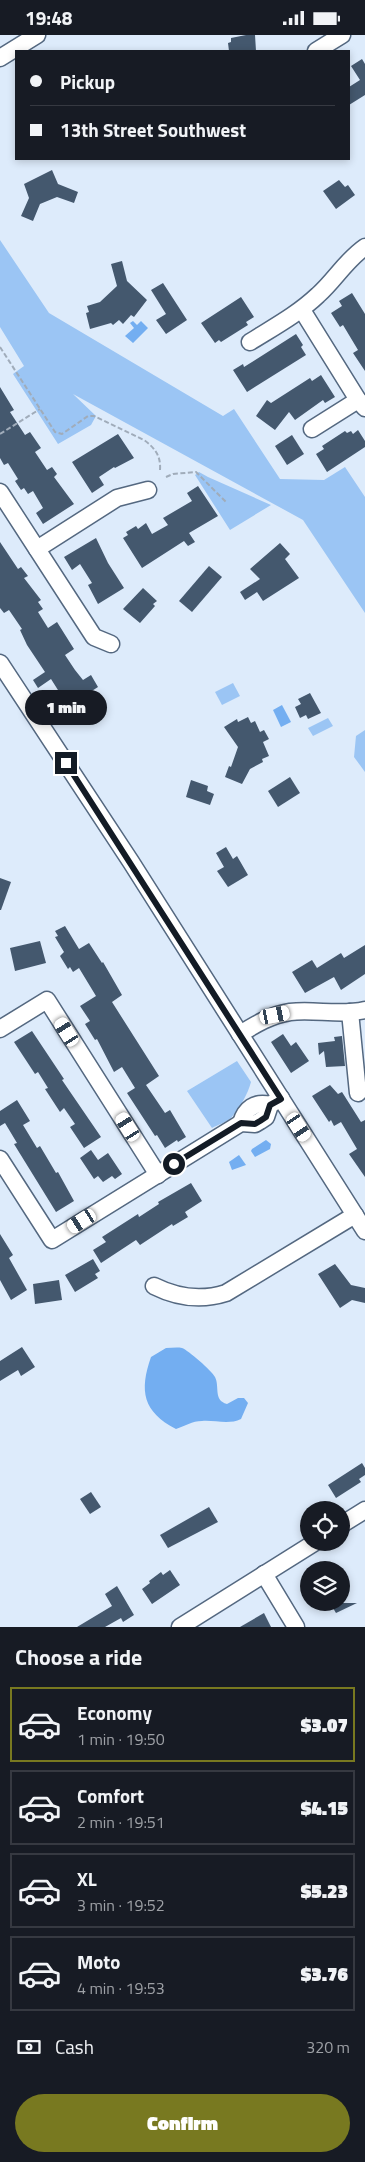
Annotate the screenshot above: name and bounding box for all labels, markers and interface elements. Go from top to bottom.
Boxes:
text: 19:48 [25,3,72,32]
text: Pickup [60,67,115,96]
text: 13th Street Southwest [60,115,246,144]
callout: 1 min [25,691,107,725]
text: 1 min [46,695,86,719]
route end [55,752,77,774]
car [258,1005,291,1025]
car [52,1015,81,1049]
car [113,1110,142,1144]
car [284,1110,313,1144]
route start [163,1153,185,1175]
car [65,1207,98,1235]
map controls [300,1501,350,1611]
button: locate [300,1501,350,1551]
button: layers [300,1561,350,1611]
text: Choose a ride [15,1640,142,1674]
text: Economy [77,1698,152,1727]
icon: car [17,1702,62,1747]
text: $3.07 [301,1710,348,1739]
text: 1 min · 19:50 [77,1727,165,1751]
text: Comfort [77,1781,144,1810]
icon: car [17,1785,62,1830]
text: $4.15 [301,1793,348,1822]
text: 2 min · 19:51 [77,1810,165,1834]
text: XL [77,1864,97,1893]
icon: car [17,1868,62,1913]
text: $5.23 [301,1876,348,1905]
text: 3 min · 19:52 [77,1893,165,1917]
text: Moto [77,1947,120,1976]
icon: car [17,1951,62,1996]
text: $3.76 [301,1959,348,1988]
text: 4 min · 19:53 [77,1976,165,2000]
text: Cash [55,2032,94,2061]
icon: cash [15,2033,43,2061]
text: 320 m [306,2035,350,2059]
button: Confirm [15,2094,350,2152]

